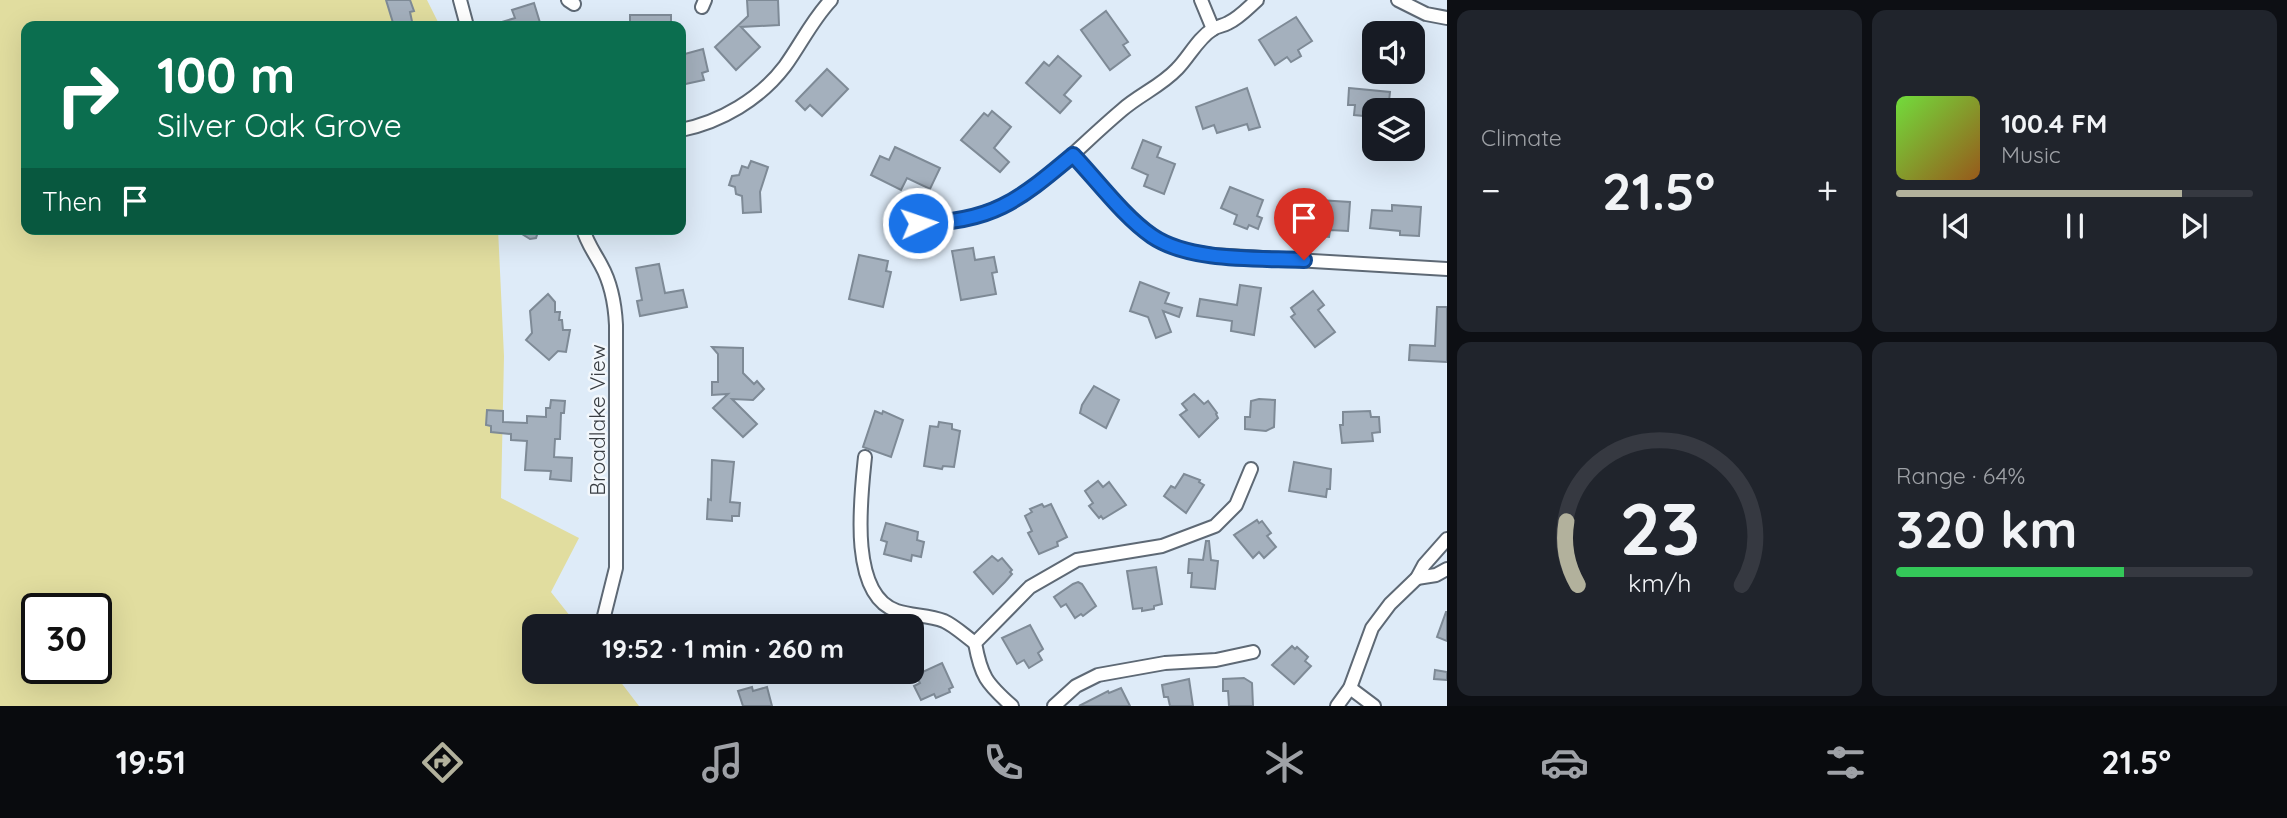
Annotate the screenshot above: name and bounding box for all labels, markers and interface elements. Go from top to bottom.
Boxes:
map controls [1362,21,1425,161]
button: sound [1362,21,1425,84]
text: 100 m [157,44,295,105]
icon: right [42,49,133,140]
button: layers [1362,98,1425,161]
text: Silver Oak Grove [157,105,402,145]
text: 100.4 FM [2001,107,2107,140]
text: Climate [1481,123,1562,152]
text: Music [2001,140,2061,169]
text: 21.5° [1602,158,1715,223]
text: − [1481,166,1501,214]
text: + [1817,166,1838,214]
icon: arrive [116,182,154,220]
text: Then [42,185,102,218]
position arrow [881,186,955,260]
pin [1274,188,1334,260]
icon: arrive [1285,199,1323,237]
icon: previous [1937,207,1975,245]
icon: pause [2056,207,2094,245]
icon: next [2175,207,2213,245]
street label: Broadlake View [584,344,610,496]
text: Range · 64% [1896,461,2025,490]
text: 23 [1619,482,1700,573]
text: 320 km [1896,496,2078,561]
text: km/h [1628,567,1691,598]
speed limit sign: 30 [21,593,112,684]
text: 19:52 · 1 min · 260 m [602,632,844,665]
icon: directions [418,738,467,787]
icon: music [698,738,747,787]
icon: phone [979,738,1028,787]
icon: climate [1260,738,1309,787]
icon: car [1540,738,1589,787]
icon: filters [1821,738,1870,787]
text: 19:51 [116,742,186,782]
text: 21.5° [2101,742,2171,782]

